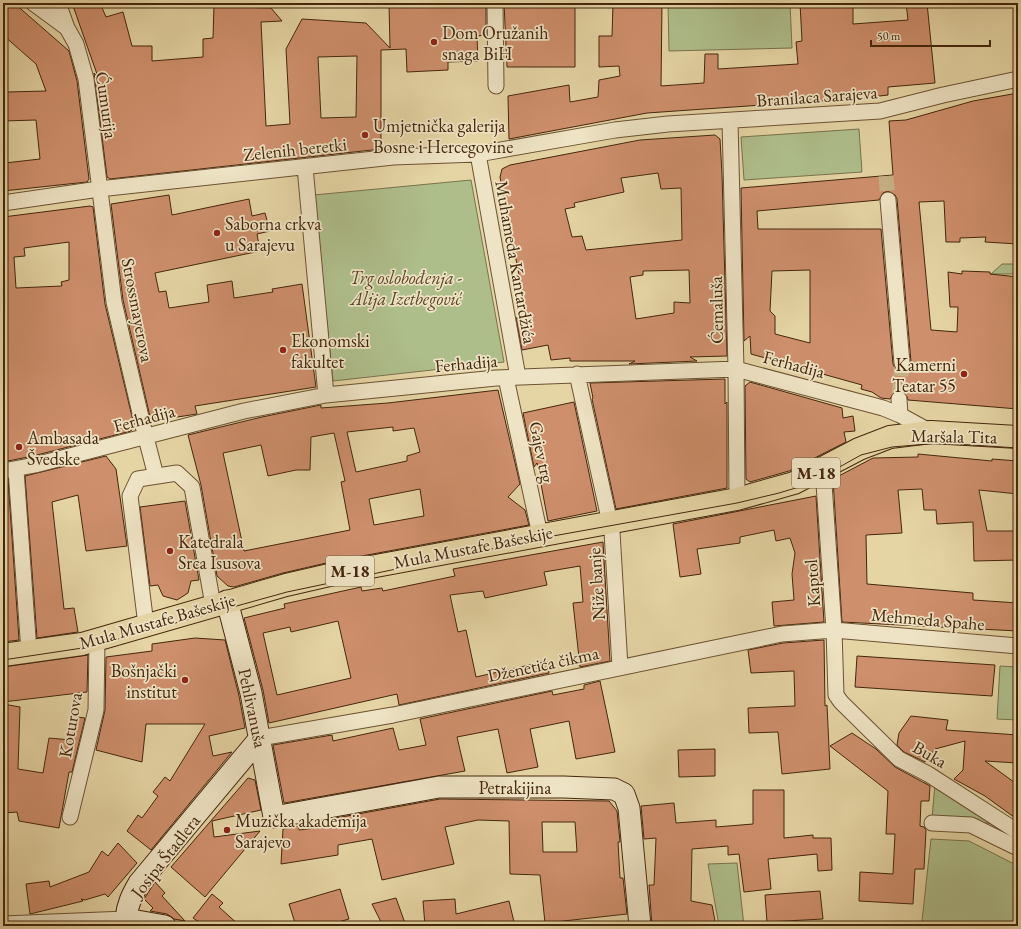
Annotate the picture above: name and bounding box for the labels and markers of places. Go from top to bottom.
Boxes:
place label: Dom Oružanih snaga BiH [442,21,548,65]
marker: Dom Oružanih snaga BiH [429,37,439,47]
place label: Umjetnička galerija Bosne i Hercegovine [373,114,513,158]
marker: Umjetnička galerija Bosne i Hercegovine [360,130,370,140]
place label: Saborna crkva u Sarajevu [225,212,322,256]
marker: Saborna crkva u Sarajevu [212,228,222,238]
place label: Ekonomski fakultet [291,329,370,373]
marker: Ekonomski fakultet [278,345,288,355]
place label: Kamerni Teatar 55 [892,353,957,397]
marker: Kamerni Teatar 55 [959,369,969,379]
place label: Ambasada Švedske [26,426,100,470]
marker: Ambasada Švedske [14,442,24,452]
place label: Katedrala Srca Isusova [178,530,262,574]
marker: Katedrala Srca Isusova [165,546,175,556]
place label: Bošnjački institut [111,659,178,703]
marker: Bošnjački institut [180,675,190,685]
place label: Muzička akademija Sarajevo [235,809,368,853]
marker: Muzička akademija Sarajevo [222,825,232,835]

